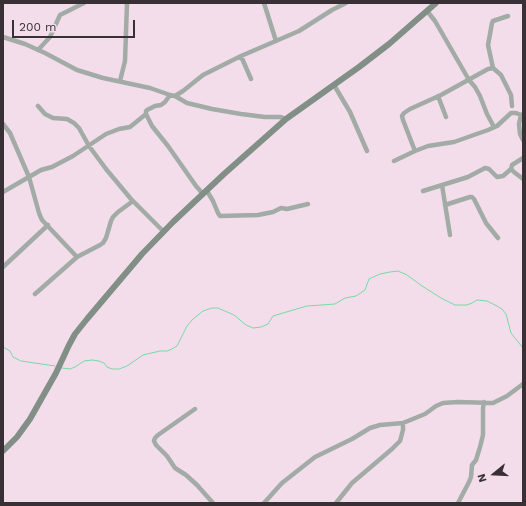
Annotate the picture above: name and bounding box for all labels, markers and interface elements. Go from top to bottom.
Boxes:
scale bar [14,12,137,38]
text: 200 m [19,20,56,34]
north arrow [474,454,514,494]
text: N [475,472,490,484]

